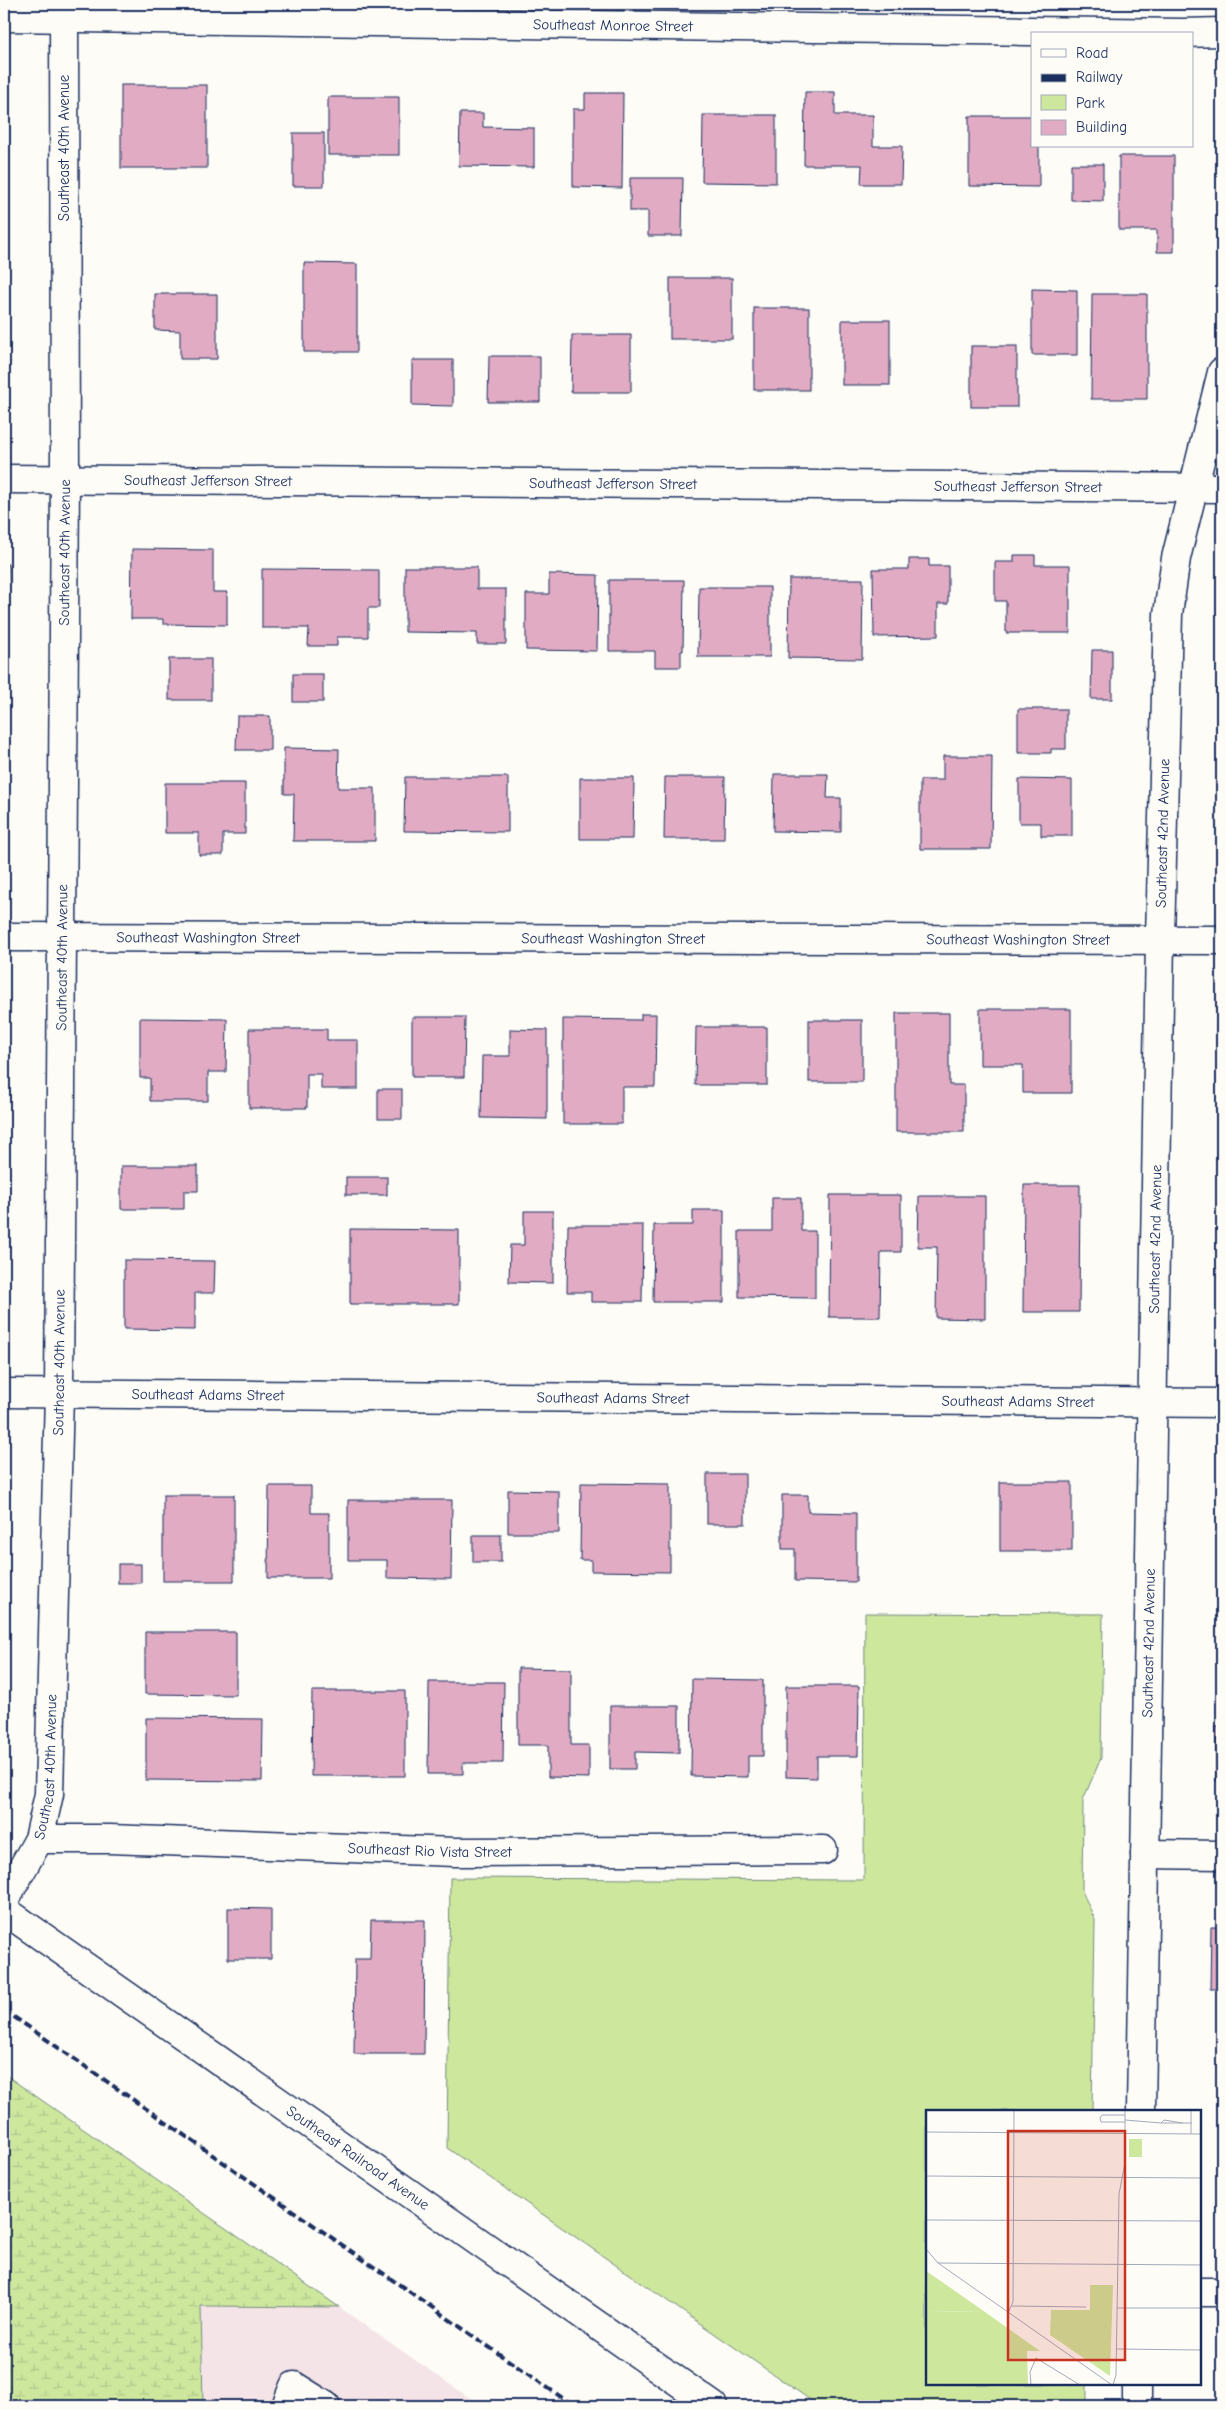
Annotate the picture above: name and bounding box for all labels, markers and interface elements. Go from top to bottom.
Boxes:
street label: Southeast Monroe Street [533,15,694,35]
legend [1031,32,1194,148]
text: Road [1076,44,1108,62]
text: Railway [1076,68,1123,86]
street label: Southeast 40th Avenue [55,74,73,221]
text: Park [1076,94,1105,112]
text: Building [1076,118,1127,136]
street label: Southeast Jefferson Street [124,471,293,490]
street label: Southeast Jefferson Street [529,474,698,493]
street label: Southeast Jefferson Street [934,477,1103,496]
street label: Southeast 40th Avenue [55,479,74,626]
street label: Southeast 42nd Avenue [1152,758,1173,908]
street label: Southeast 40th Avenue [52,884,71,1031]
street label: Southeast Washington Street [116,928,300,947]
street label: Southeast Washington Street [521,929,705,948]
street label: Southeast Washington Street [926,930,1110,949]
street label: Southeast 42nd Avenue [1145,1164,1165,1314]
street label: Southeast 40th Avenue [49,1289,69,1436]
street label: Southeast Adams Street [132,1385,285,1404]
street label: Southeast Adams Street [537,1388,690,1408]
street label: Southeast Adams Street [942,1392,1095,1411]
street label: Southeast 42nd Avenue [1138,1568,1159,1718]
street label: Southeast 40th Avenue [30,1693,61,1841]
street label: Southeast Rio Vista Street [347,1839,513,1861]
street label: Southeast Railroad Avenue [283,2101,433,2214]
inset map [926,2110,1201,2385]

